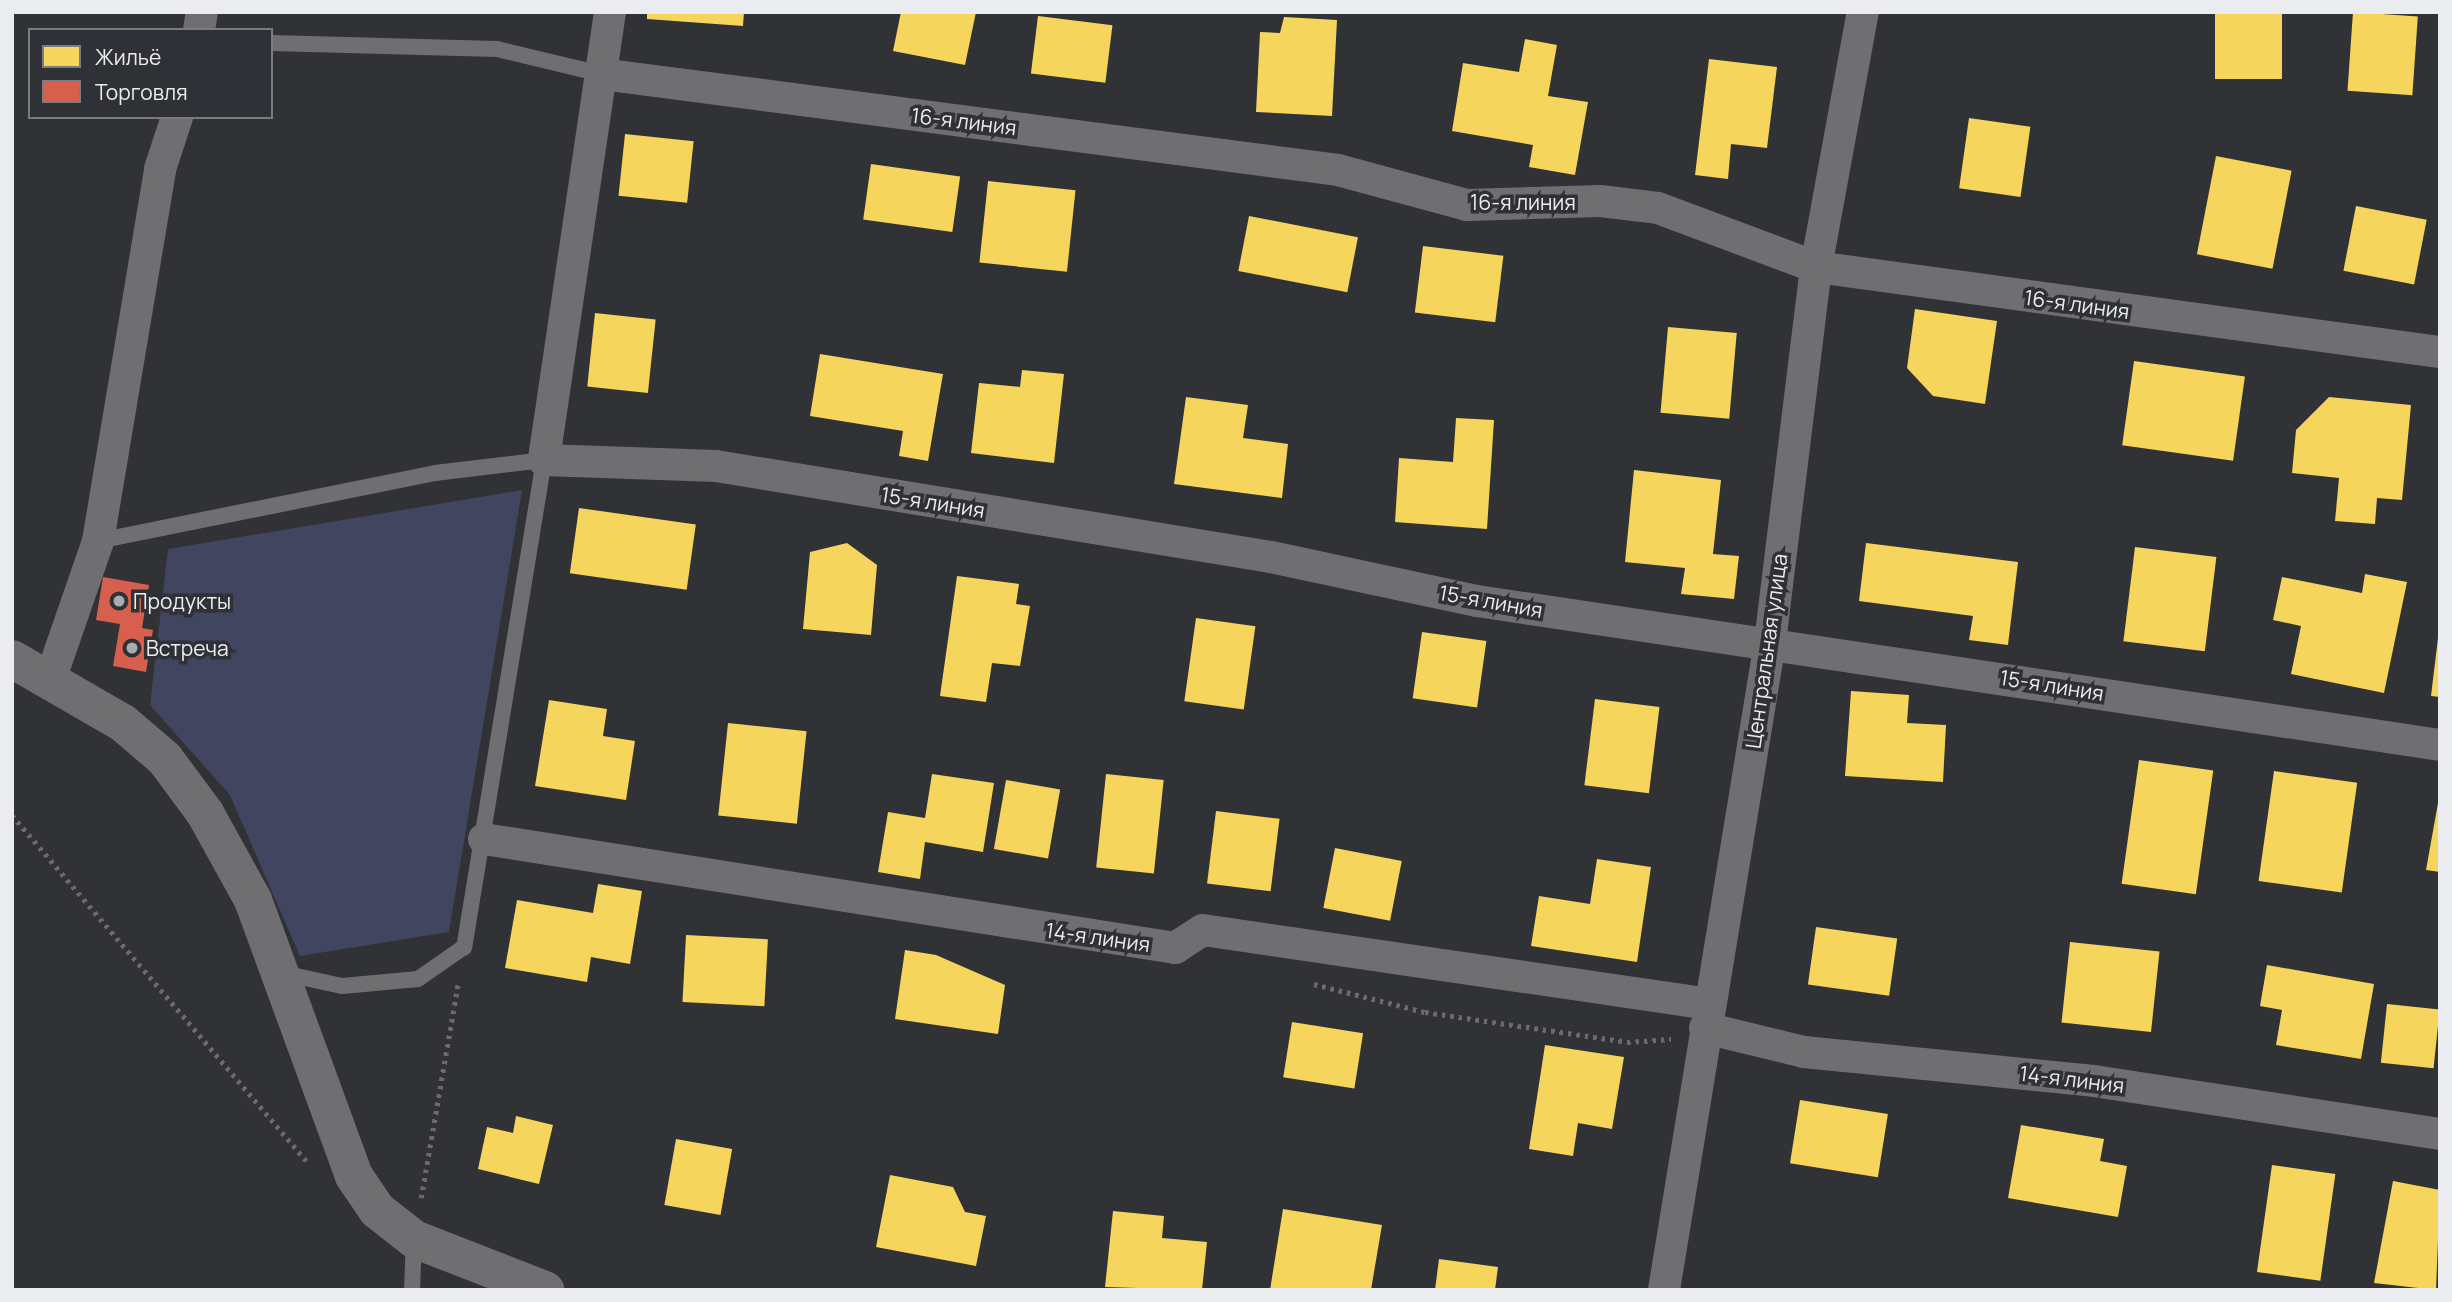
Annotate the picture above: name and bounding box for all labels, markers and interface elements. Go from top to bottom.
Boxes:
legend [28,28,273,119]
text: Жильё [95,43,161,71]
text: Торговля [95,78,188,106]
street label: 16-я линия [910,102,1018,140]
street label: 16-я линия [1470,189,1576,215]
street label: 16-я линия [2023,284,2131,324]
street label: 15-я линия [879,481,987,523]
street label: Центральная улица [1740,552,1792,750]
street label: 15-я линия [1437,579,1545,623]
place label: Продукты [133,588,231,614]
marker: Продукты [111,593,127,609]
place label: Встреча [146,635,229,661]
marker: Встреча [124,640,140,656]
street label: 15-я линия [1998,664,2106,706]
street label: 14-я линия [1044,917,1152,957]
street label: 14-я линия [2018,1060,2126,1098]

